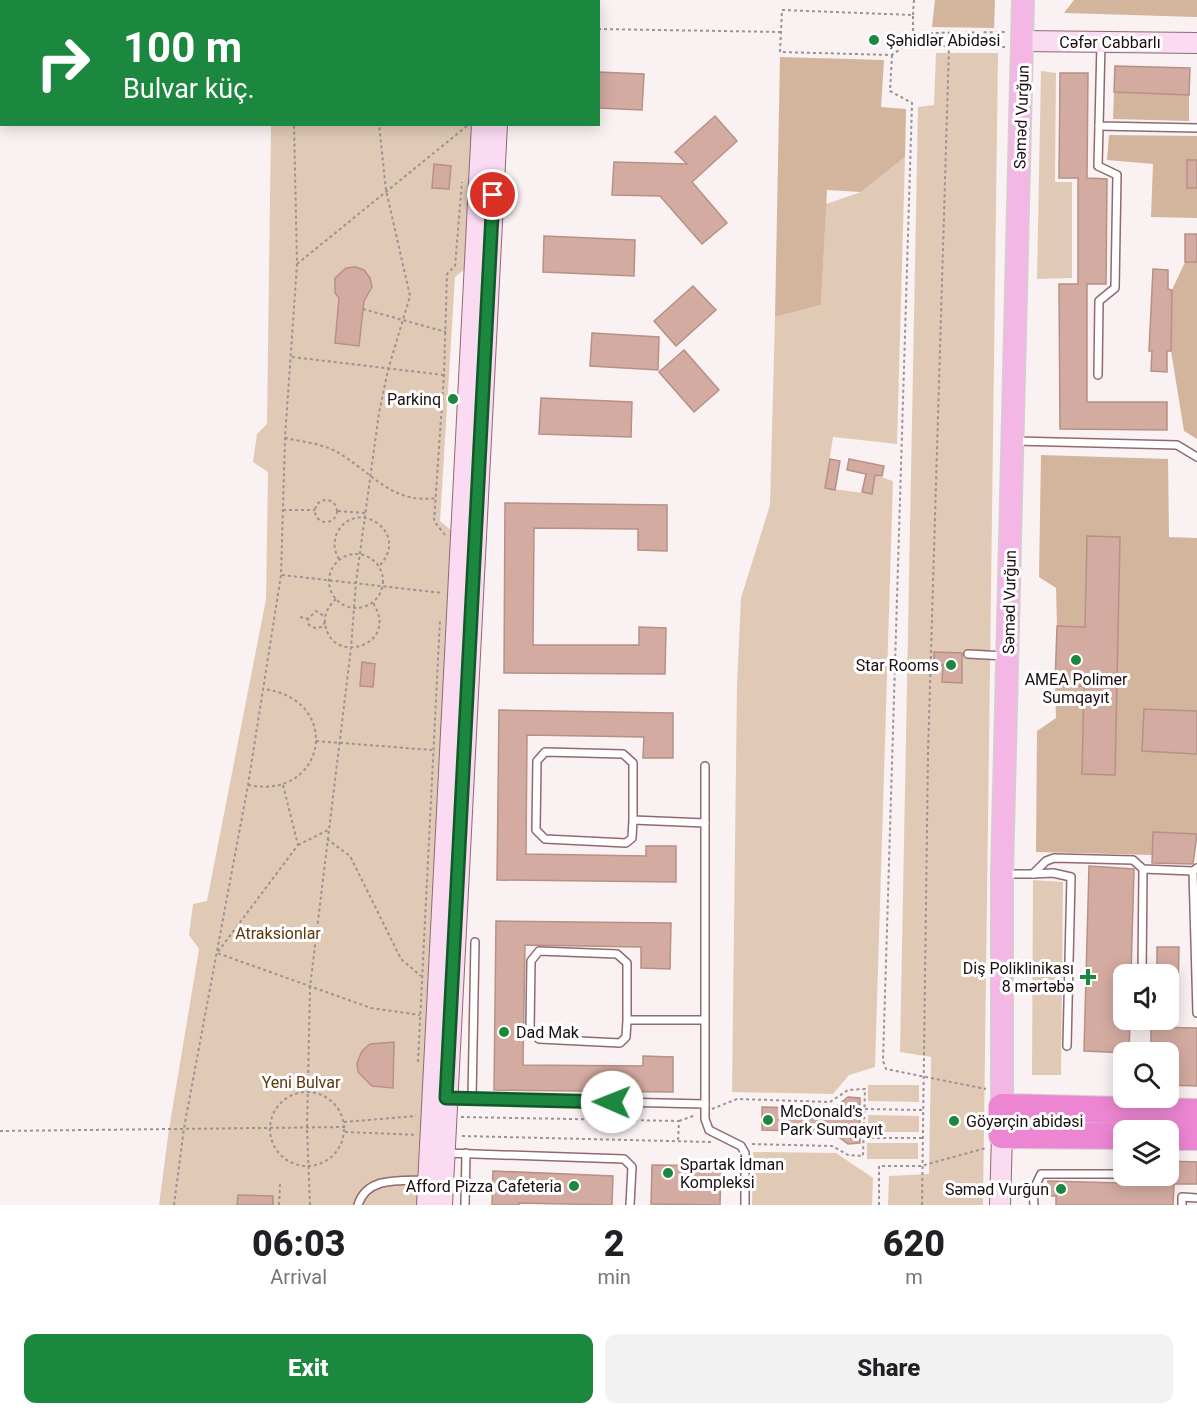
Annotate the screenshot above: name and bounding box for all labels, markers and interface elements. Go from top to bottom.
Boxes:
text: 100 m [123,23,242,72]
icon: right [24,24,102,102]
place label: Şəhidlər Abidəsi [886,31,1000,50]
marker: Şəhidlər Abidəsi [867,33,881,47]
street label: Cəfər Cabbarlı [1059,33,1161,52]
street label: Səməd Vurğun [1010,65,1033,169]
text: Bulvar küç. [123,73,255,105]
pin [467,169,518,220]
icon: arrive [476,178,509,211]
place label: Parkinq [387,390,441,409]
marker: Parkinq [446,392,460,406]
street label: Səməd Vurğun [999,550,1020,654]
marker: AMEA Polimer Sumqayıt [1069,653,1083,667]
place label: Star Rooms [856,656,939,675]
marker: Star Rooms [944,658,958,672]
place label: AMEA Polimer Sumqayıt [1025,670,1128,707]
park label: Atraksionlar [235,924,321,943]
place label: Diş Poliklinikası 8 mərtəbə [963,959,1074,996]
map controls [1113,964,1179,1186]
button: sound [1113,964,1179,1030]
marker: Diş Poliklinikası 8 mərtəbə [1079,968,1097,986]
place label: Dad Mak [516,1023,580,1042]
marker: Dad Mak [497,1025,511,1039]
button: search [1113,1042,1179,1108]
position arrow [580,1070,644,1134]
park label: Yeni Bulvar [262,1073,341,1092]
place label: McDonald's Park Sumqayıt [780,1102,883,1139]
place label: Göyərçin abidəsi [966,1112,1083,1131]
marker: McDonald's Park Sumqayıt [761,1113,775,1127]
marker: Göyərçin abidəsi [947,1114,961,1128]
button: layers [1113,1120,1179,1186]
place label: Spartak İdman Kompleksi [680,1155,784,1192]
marker: Spartak İdman Kompleksi [661,1166,675,1180]
place label: Afford Pizza Cafeteria [406,1177,562,1196]
marker: Afford Pizza Cafeteria [567,1179,581,1193]
place label: Səməd Vurğun [945,1180,1049,1199]
marker: Səməd Vurğun [1054,1182,1068,1196]
text: 06:03 [252,1223,345,1265]
text: 2 [604,1223,625,1265]
text: 620 [883,1223,945,1265]
text: Arrival [270,1265,327,1289]
text: min [597,1265,631,1289]
text: m [905,1265,923,1289]
button: Exit [24,1334,593,1403]
button: Share [605,1334,1173,1403]

